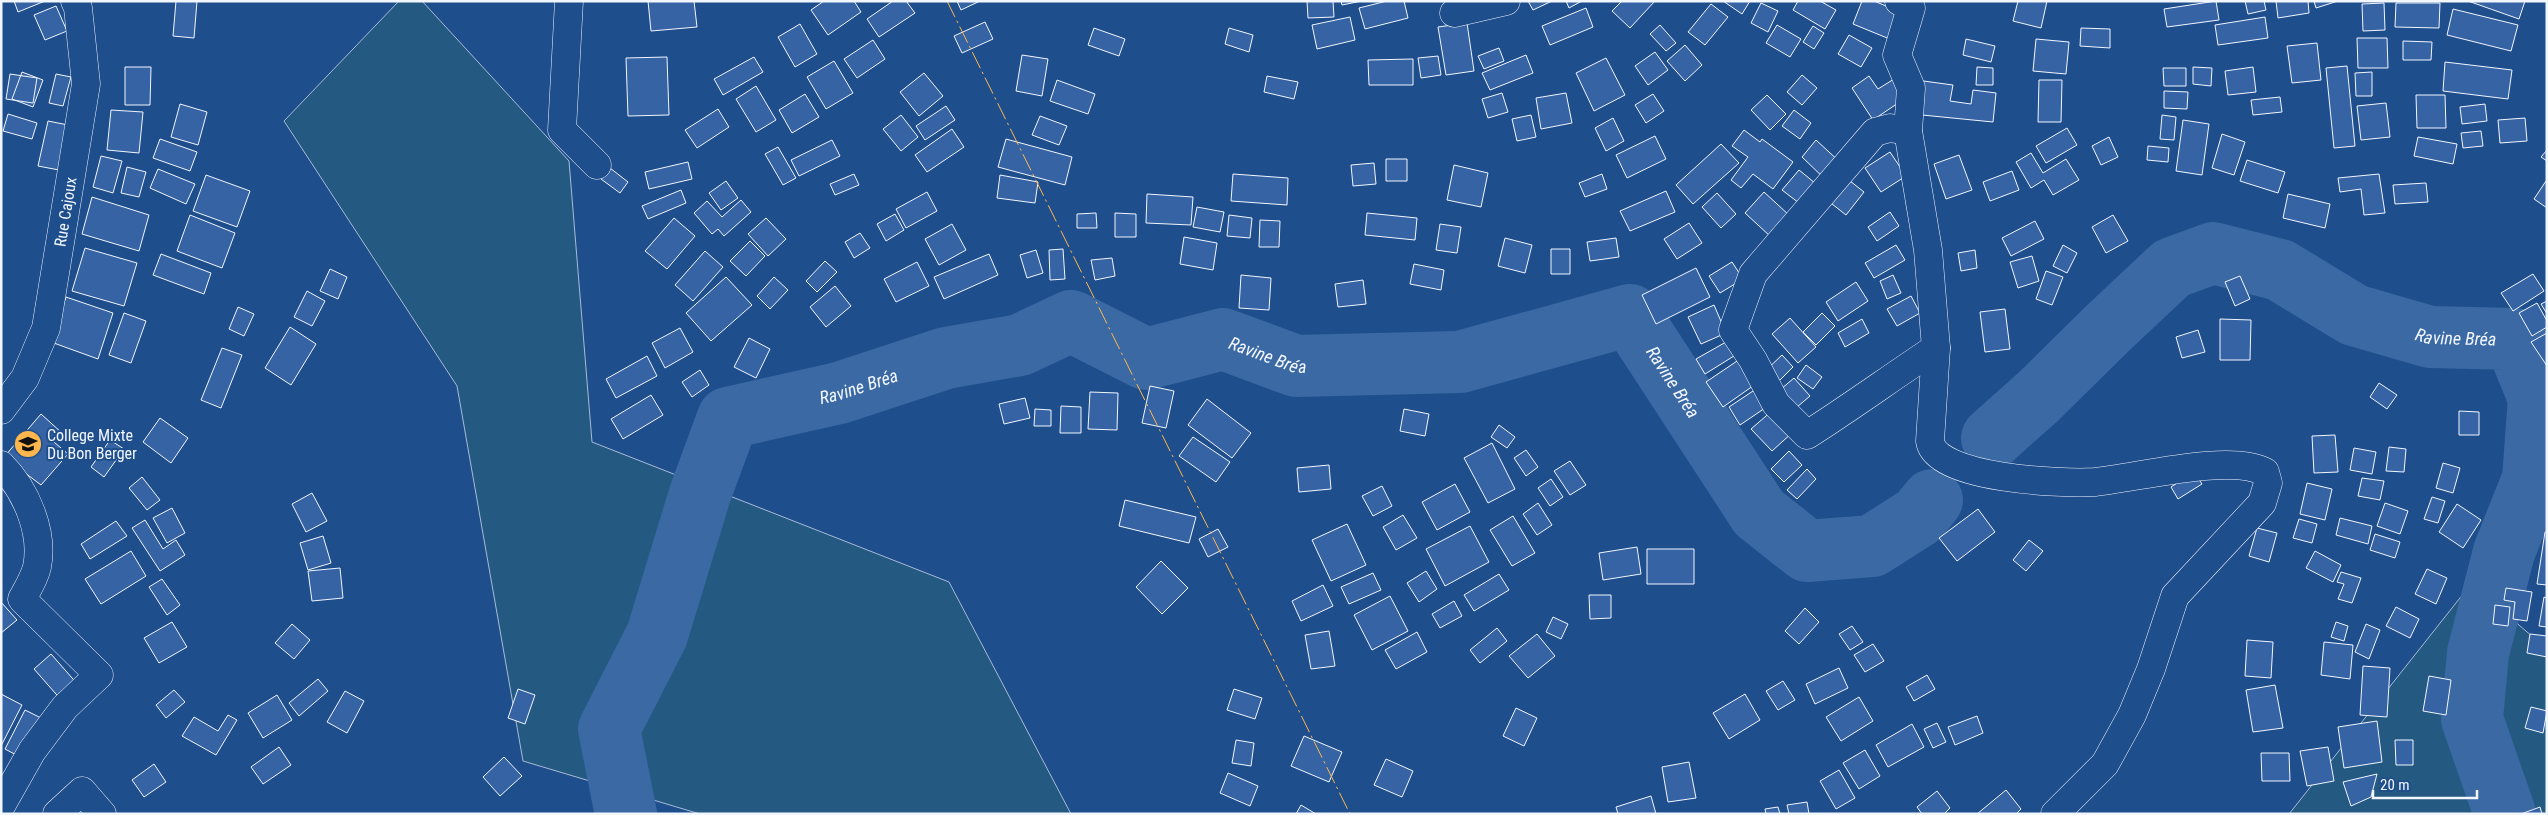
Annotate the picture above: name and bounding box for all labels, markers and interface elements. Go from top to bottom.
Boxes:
street label: Rue Cajoux [50,175,80,248]
water label: Ravine Bréa [2413,323,2497,349]
water label: Ravine Bréa [1226,332,1307,377]
water label: Ravine Bréa [1643,342,1704,421]
water label: Ravine Bréa [817,364,900,408]
place label: College Mixte Du Bon Berger [47,426,137,463]
school or university icon: College Mixte Du Bon Berger [13,429,43,459]
scale bar [2373,768,2477,800]
text: 20 m [2380,776,2410,794]

